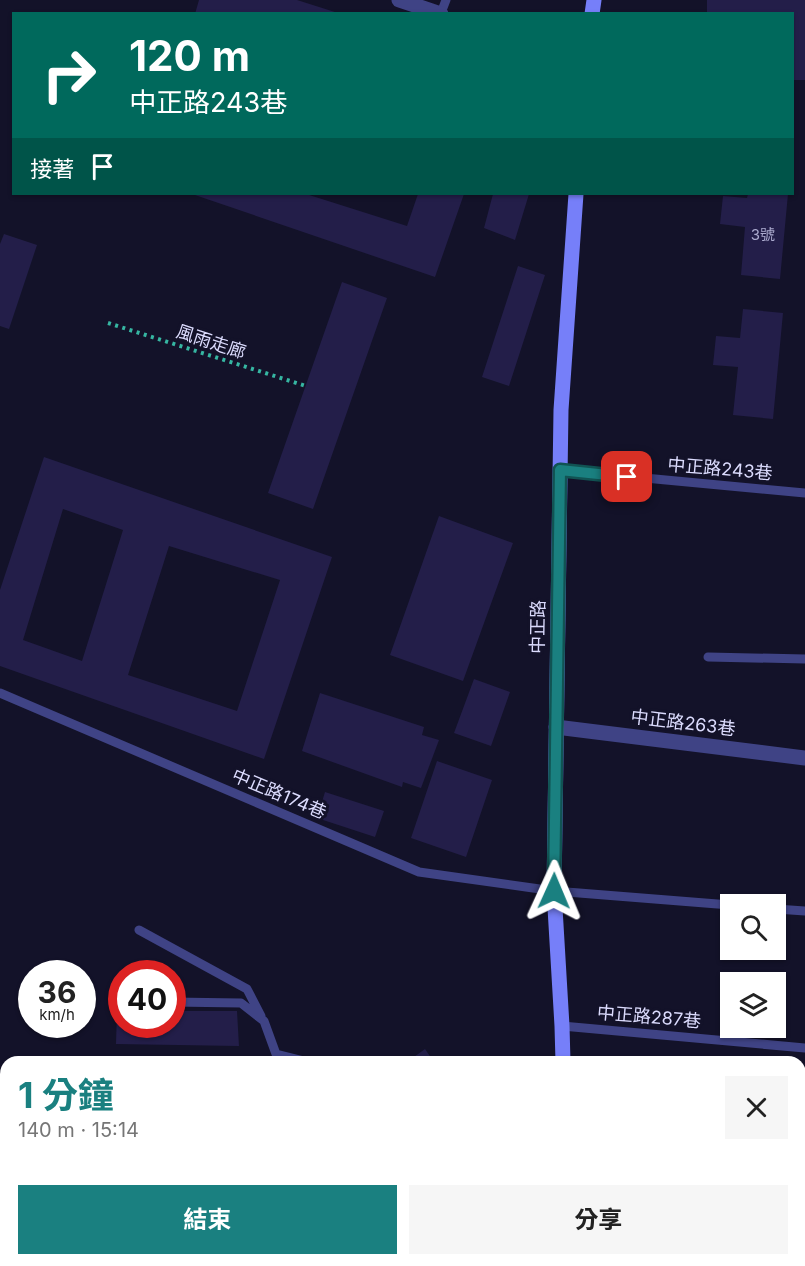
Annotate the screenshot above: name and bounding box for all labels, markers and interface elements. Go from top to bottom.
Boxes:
text: 120 m [129,30,250,81]
icon: right [30,36,108,114]
text: 中正路243巷 [129,86,287,119]
icon: arrive [86,150,119,183]
text: 接著 [30,156,74,182]
house number: 3號 [751,225,775,244]
street label: 風雨走廊 [174,320,249,363]
pin [601,451,652,502]
street label: 中正路243巷 [667,453,773,484]
icon: arrive [610,460,643,493]
street label: 中正路 [527,600,548,654]
street label: 中正路263巷 [630,706,737,739]
street label: 中正路174巷 [229,764,329,823]
position arrow [522,859,586,923]
map controls [720,894,786,1038]
button: search [720,894,786,960]
speed limit sign: 40 [108,960,186,1038]
button: layers [720,972,786,1038]
text: 36 [38,974,76,1010]
street label: 中正路287巷 [596,1001,702,1032]
text: km/h [39,1005,75,1024]
text: 1 分鐘 [18,1073,114,1117]
button: close [725,1076,788,1139]
text: 140 m · 15:14 [18,1118,139,1142]
button: 結束 [18,1185,397,1254]
button: 分享 [409,1185,788,1254]

